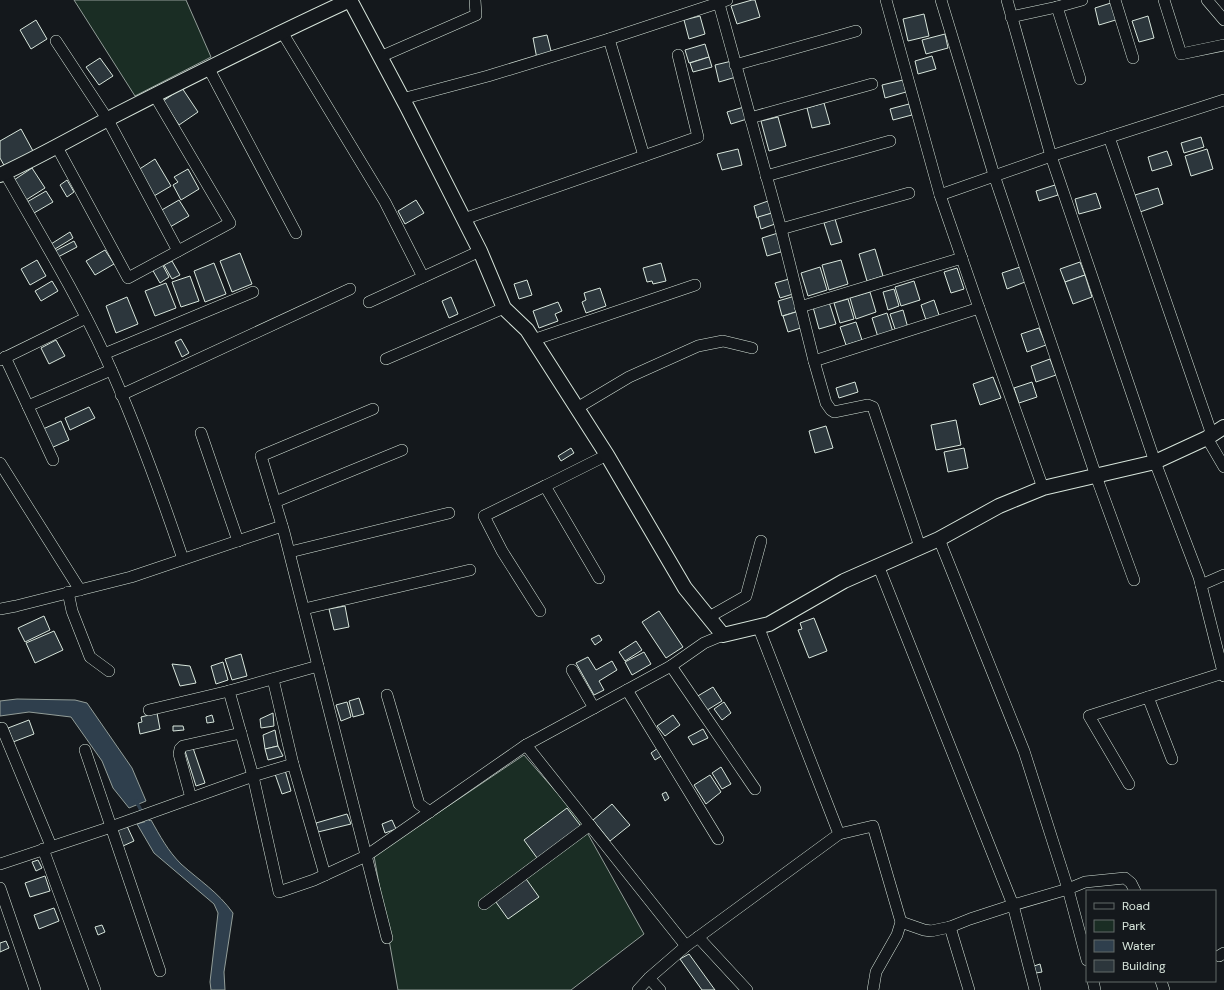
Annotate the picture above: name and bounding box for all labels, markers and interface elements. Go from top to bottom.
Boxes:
legend [1086,890,1216,982]
text: Road [1122,898,1150,914]
text: Park [1122,918,1146,934]
text: Water [1122,938,1156,954]
text: Building [1122,958,1166,974]

